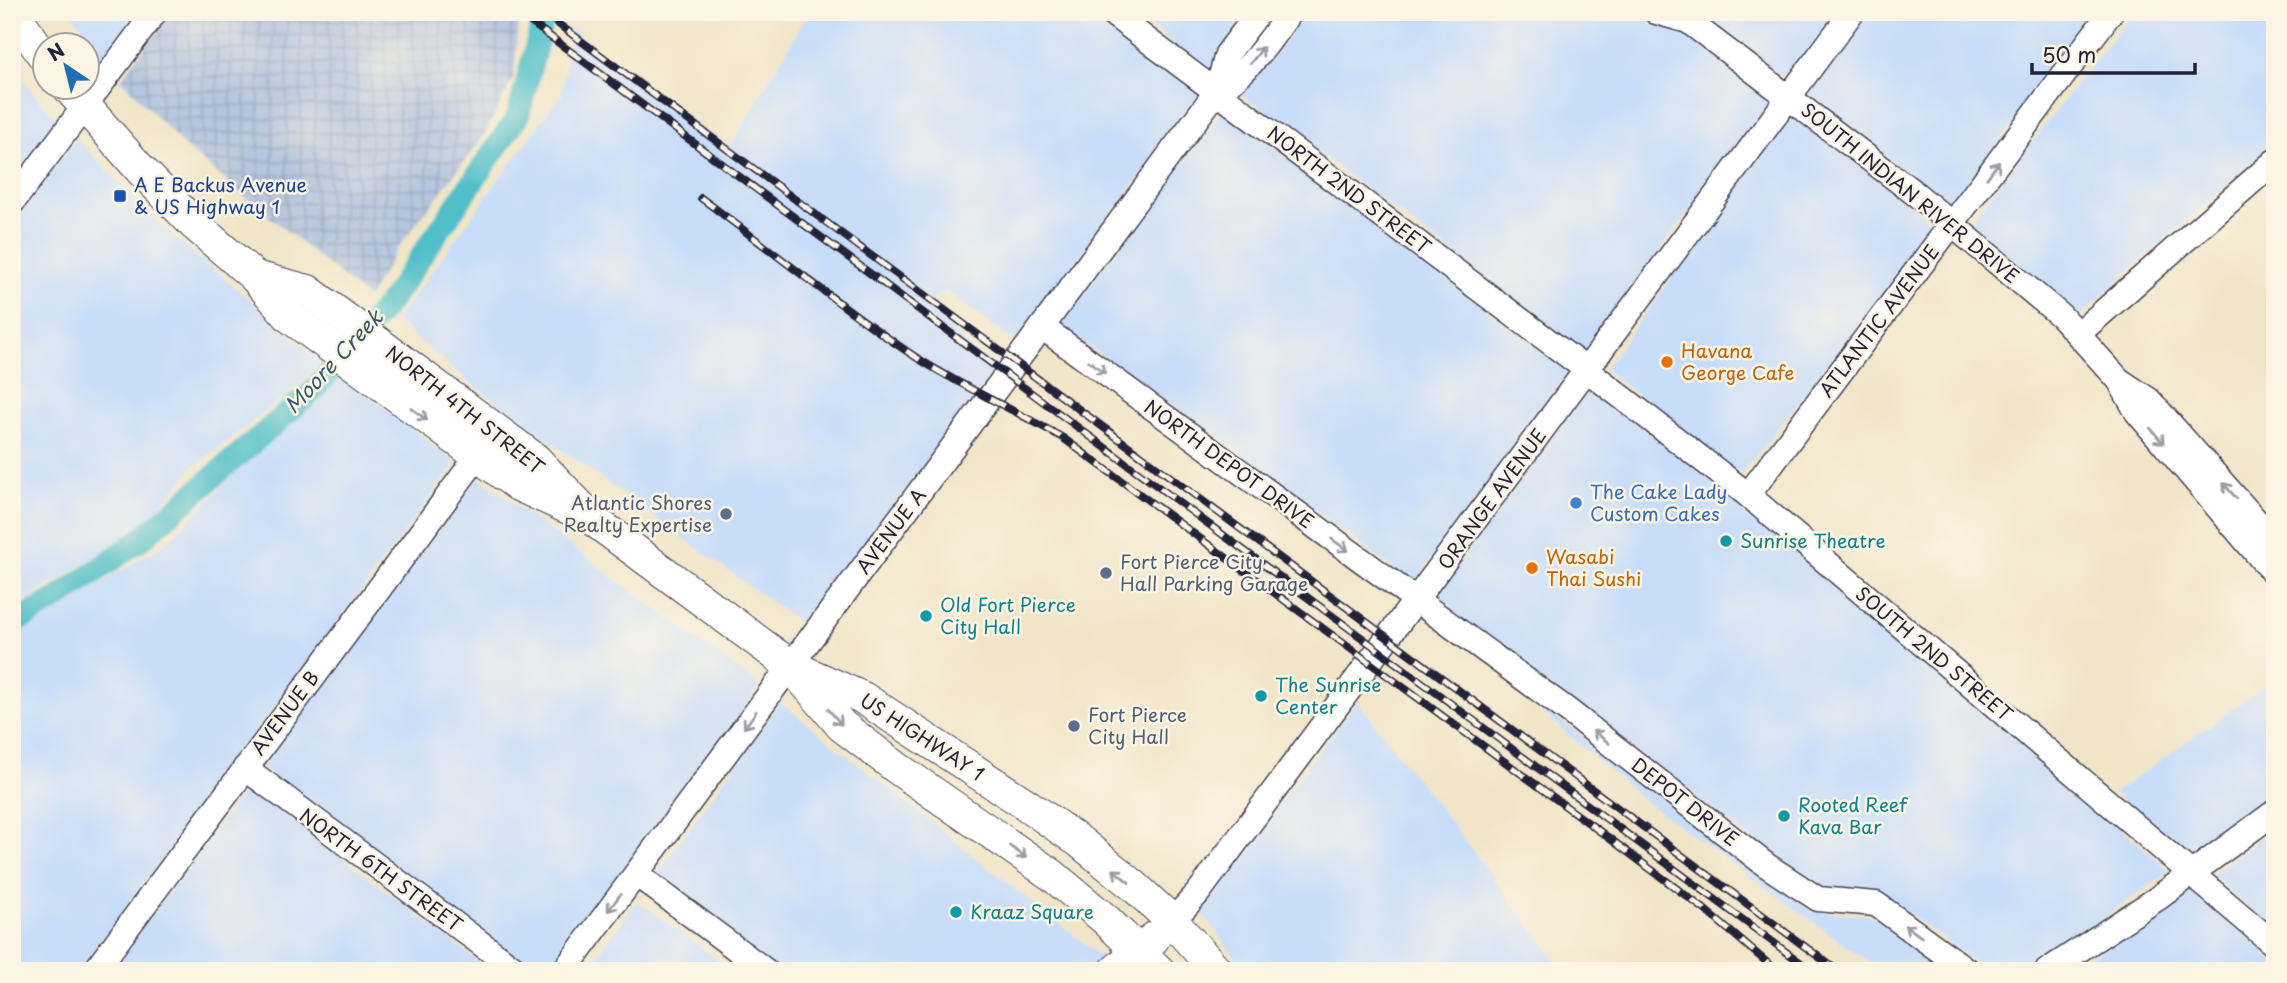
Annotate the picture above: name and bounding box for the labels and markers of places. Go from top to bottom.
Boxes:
place label: A E Backus Avenue & US Highway 1 [134,170,307,220]
marker: A E Backus Avenue & US Highway 1 [112,188,128,204]
place label: Havana George Cafe [1681,336,1794,386]
marker: Havana George Cafe [1659,354,1675,370]
place label: The Cake Lady Custom Cakes [1590,477,1727,527]
place label: Atlantic Shores Realty Expertise [564,488,712,538]
marker: The Cake Lady Custom Cakes [1568,495,1584,511]
marker: Atlantic Shores Realty Expertise [718,506,734,522]
place label: Sunrise Theatre [1740,526,1886,554]
marker: Sunrise Theatre [1718,533,1734,549]
place label: Wasabi Thai Sushi [1546,542,1641,592]
place label: Fort Pierce City Hall Parking Garage [1120,547,1308,597]
marker: Wasabi Thai Sushi [1524,560,1540,576]
marker: Fort Pierce City Hall Parking Garage [1098,565,1114,581]
place label: Old Fort Pierce City Hall [940,590,1076,640]
marker: Old Fort Pierce City Hall [918,608,934,624]
place label: The Sunrise Center [1275,670,1381,720]
marker: The Sunrise Center [1253,688,1269,704]
place label: Fort Pierce City Hall [1088,700,1187,750]
marker: Fort Pierce City Hall [1066,718,1082,734]
place label: Rooted Reef Kava Bar [1798,790,1908,840]
marker: Rooted Reef Kava Bar [1776,808,1792,824]
place label: Kraaz Square [970,897,1094,925]
marker: Kraaz Square [948,904,964,920]

